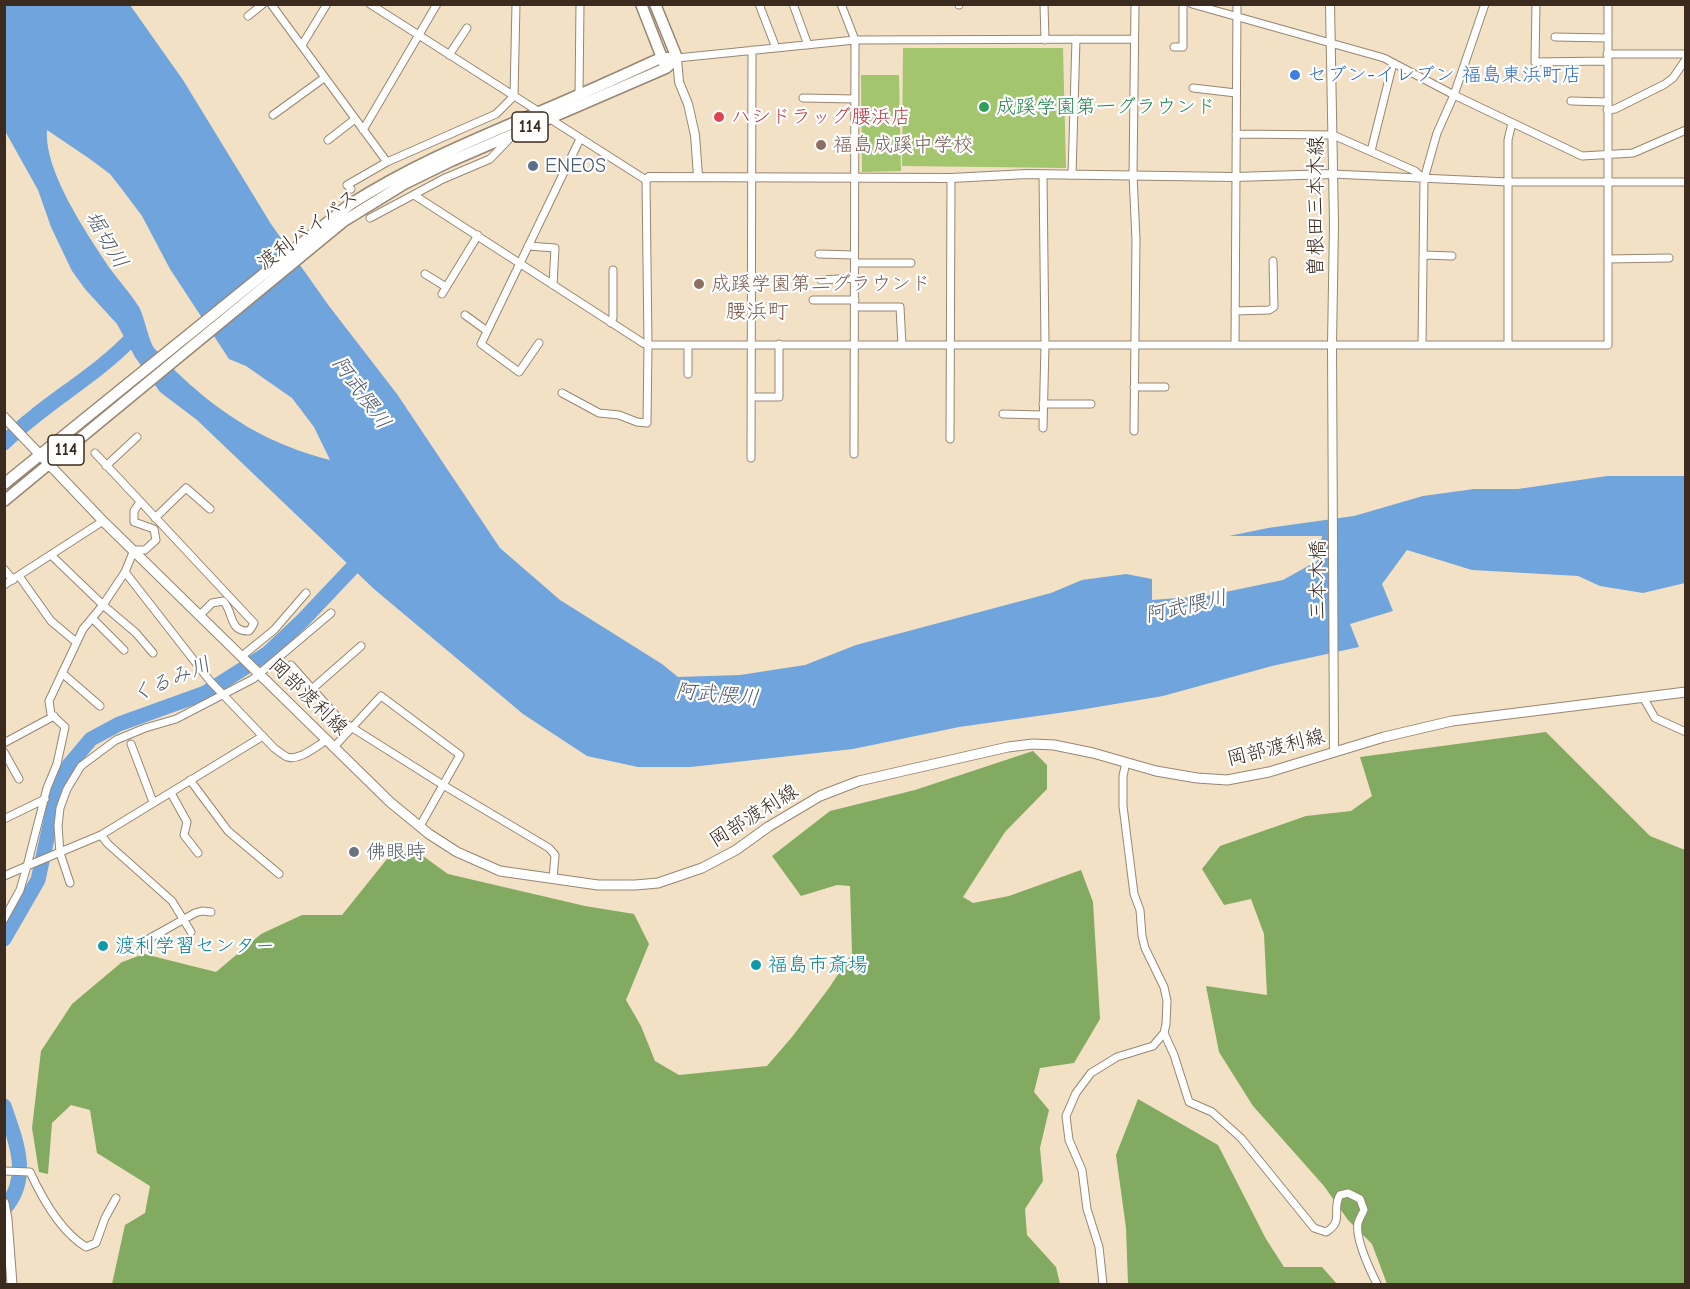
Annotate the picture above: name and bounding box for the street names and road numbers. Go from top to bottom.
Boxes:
road number: 114 [512,112,548,142]
street label: 曽根田三本木線 [1304,136,1328,276]
street label: 渡利バイパス [253,184,363,276]
road number: 114 [48,435,84,465]
street label: 三本木橋 [1306,540,1330,620]
street label: 岡部渡利線 [264,654,352,740]
street label: 岡部渡利線 [1225,724,1327,772]
street label: 岡部渡利線 [705,779,803,853]

